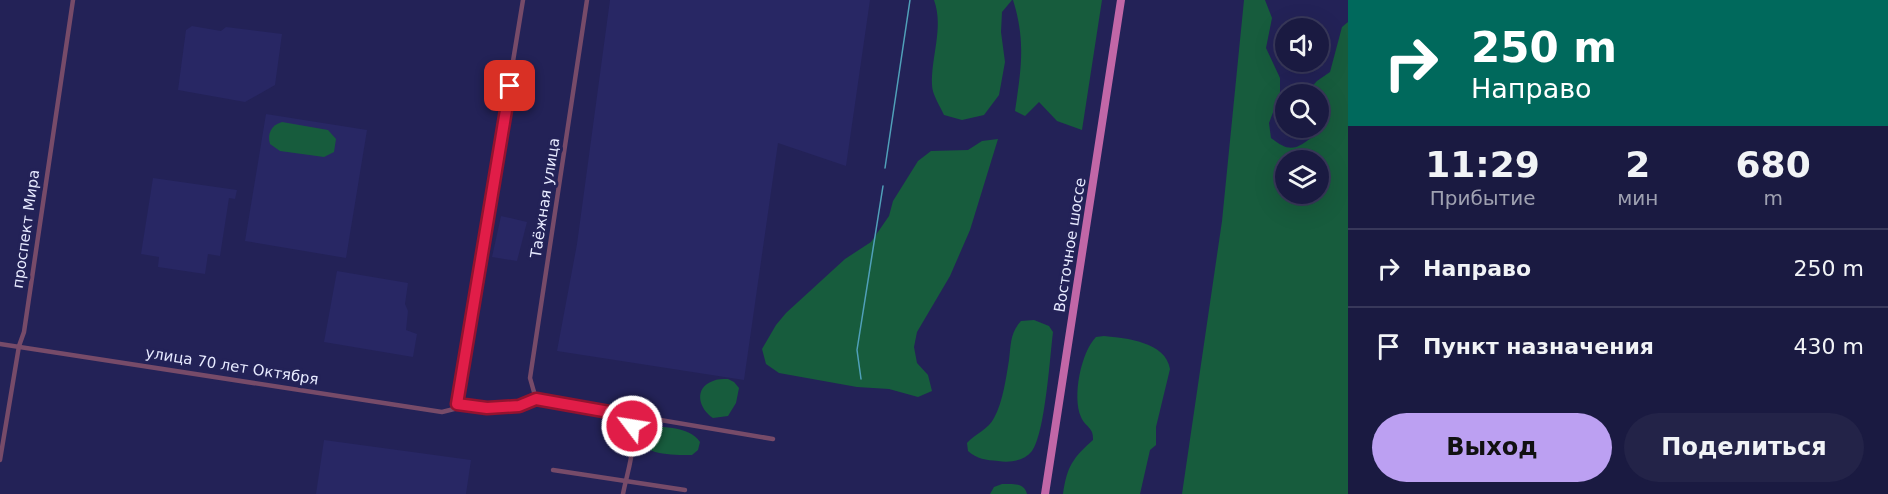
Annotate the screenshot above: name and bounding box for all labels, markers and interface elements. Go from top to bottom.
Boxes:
map controls [1275,18,1329,204]
button: sound [1275,18,1329,72]
text: 250 m [1471,23,1617,72]
icon: right [1372,24,1450,102]
pin [484,60,535,111]
icon: arrive [493,69,526,102]
text: Направо [1471,73,1592,104]
button: search [1275,84,1329,138]
street label: Таёжная улица [526,137,563,260]
text: 11:29 [1425,144,1540,185]
text: 2 [1625,144,1650,185]
text: 680 [1736,144,1811,185]
button: layers [1275,150,1329,204]
street label: проспект Мира [9,168,43,290]
street label: Восточное шоссе [1050,176,1090,314]
text: Прибытие [1430,186,1535,210]
text: мин [1617,186,1658,210]
text: m [1763,186,1783,210]
icon: right [1372,252,1405,285]
text: Направо [1423,256,1531,281]
text: 250 m [1794,256,1864,281]
icon: arrive [1372,330,1405,363]
text: Пункт назначения [1423,334,1654,359]
text: 430 m [1794,334,1864,359]
street label: улица 70 лет Октября [144,343,320,389]
position arrow [600,394,664,458]
button: Выход [1372,413,1612,482]
button: Поделиться [1624,413,1864,482]

